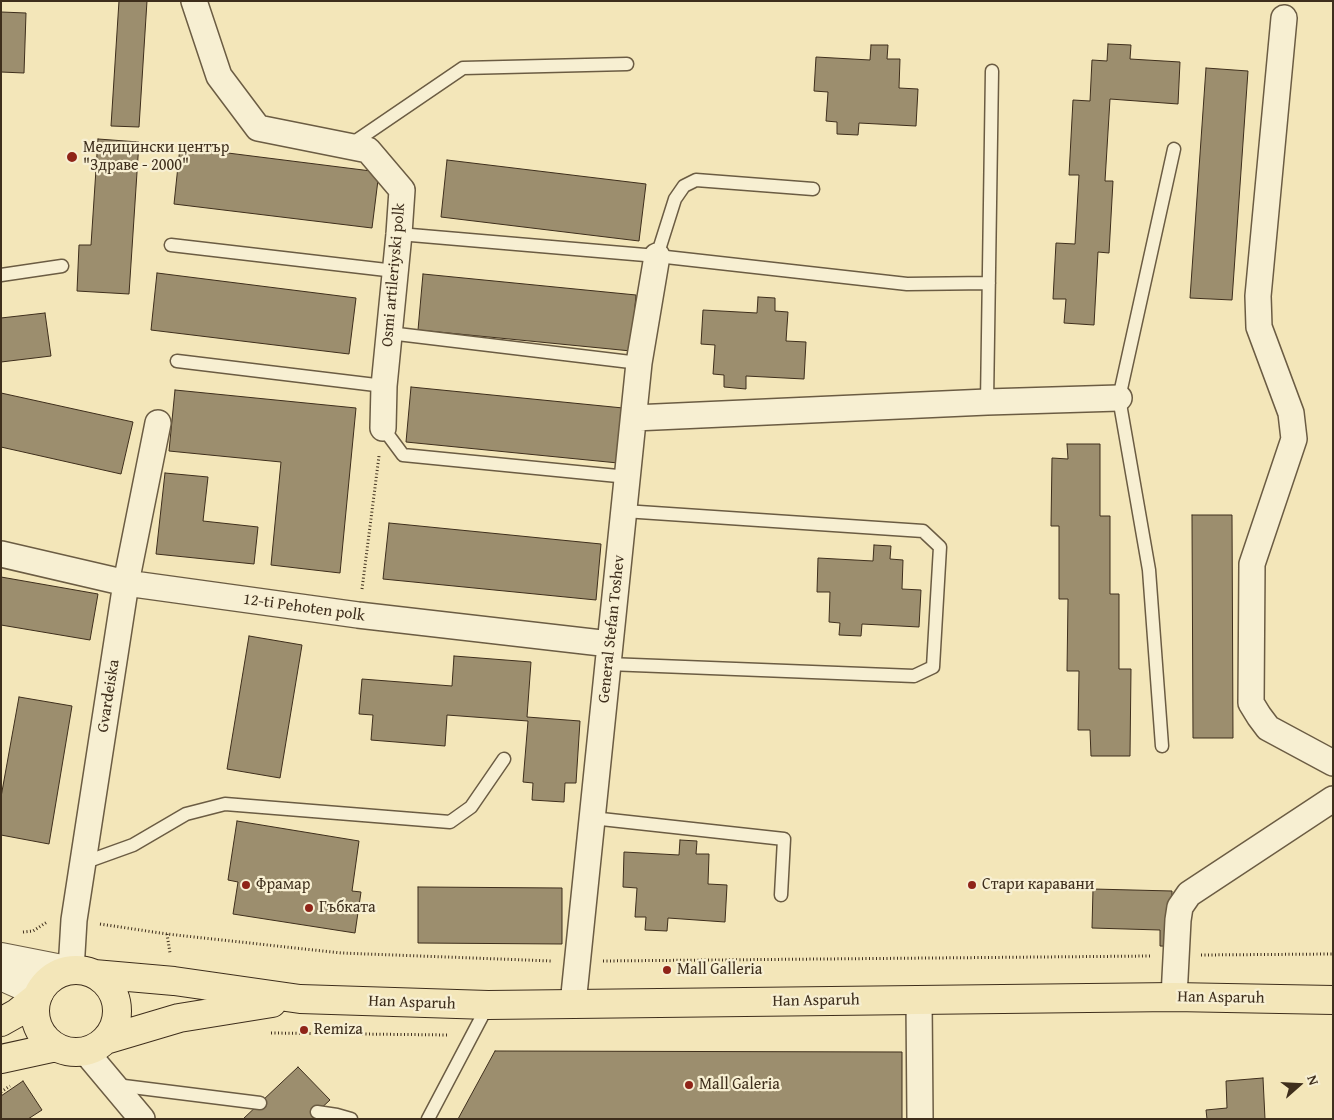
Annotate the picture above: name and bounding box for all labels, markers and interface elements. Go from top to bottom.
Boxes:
place label: Медицински център "Здраве - 2000" [83,138,229,176]
marker: Медицински център "Здраве - 2000" [65,150,79,164]
street label: Osmi artileriyski polk [378,202,410,348]
street label: General Stefan Toshev [595,554,629,704]
street label: 12-ti Pehoten polk [242,590,366,626]
street label: Gvardeiska [94,658,124,734]
place label: Фрамар [256,875,310,895]
place label: Стари каравани [982,875,1094,895]
marker: Фрамар [240,879,252,891]
marker: Стари каравани [966,879,978,891]
place label: Гъбката [319,898,376,918]
marker: Гъбката [303,902,315,914]
place label: Mall Galleria [677,960,762,980]
marker: Mall Galleria [661,964,673,976]
street label: Han Asparuh [1177,988,1265,1008]
street label: Han Asparuh [772,991,860,1011]
street label: Han Asparuh [368,992,456,1014]
place label: Remiza [314,1020,363,1040]
marker: Remiza [298,1024,310,1036]
north arrow [1274,1060,1324,1110]
text: N [1302,1072,1324,1088]
place label: Mall Galeria [699,1075,780,1095]
marker: Mall Galeria [683,1079,695,1091]

